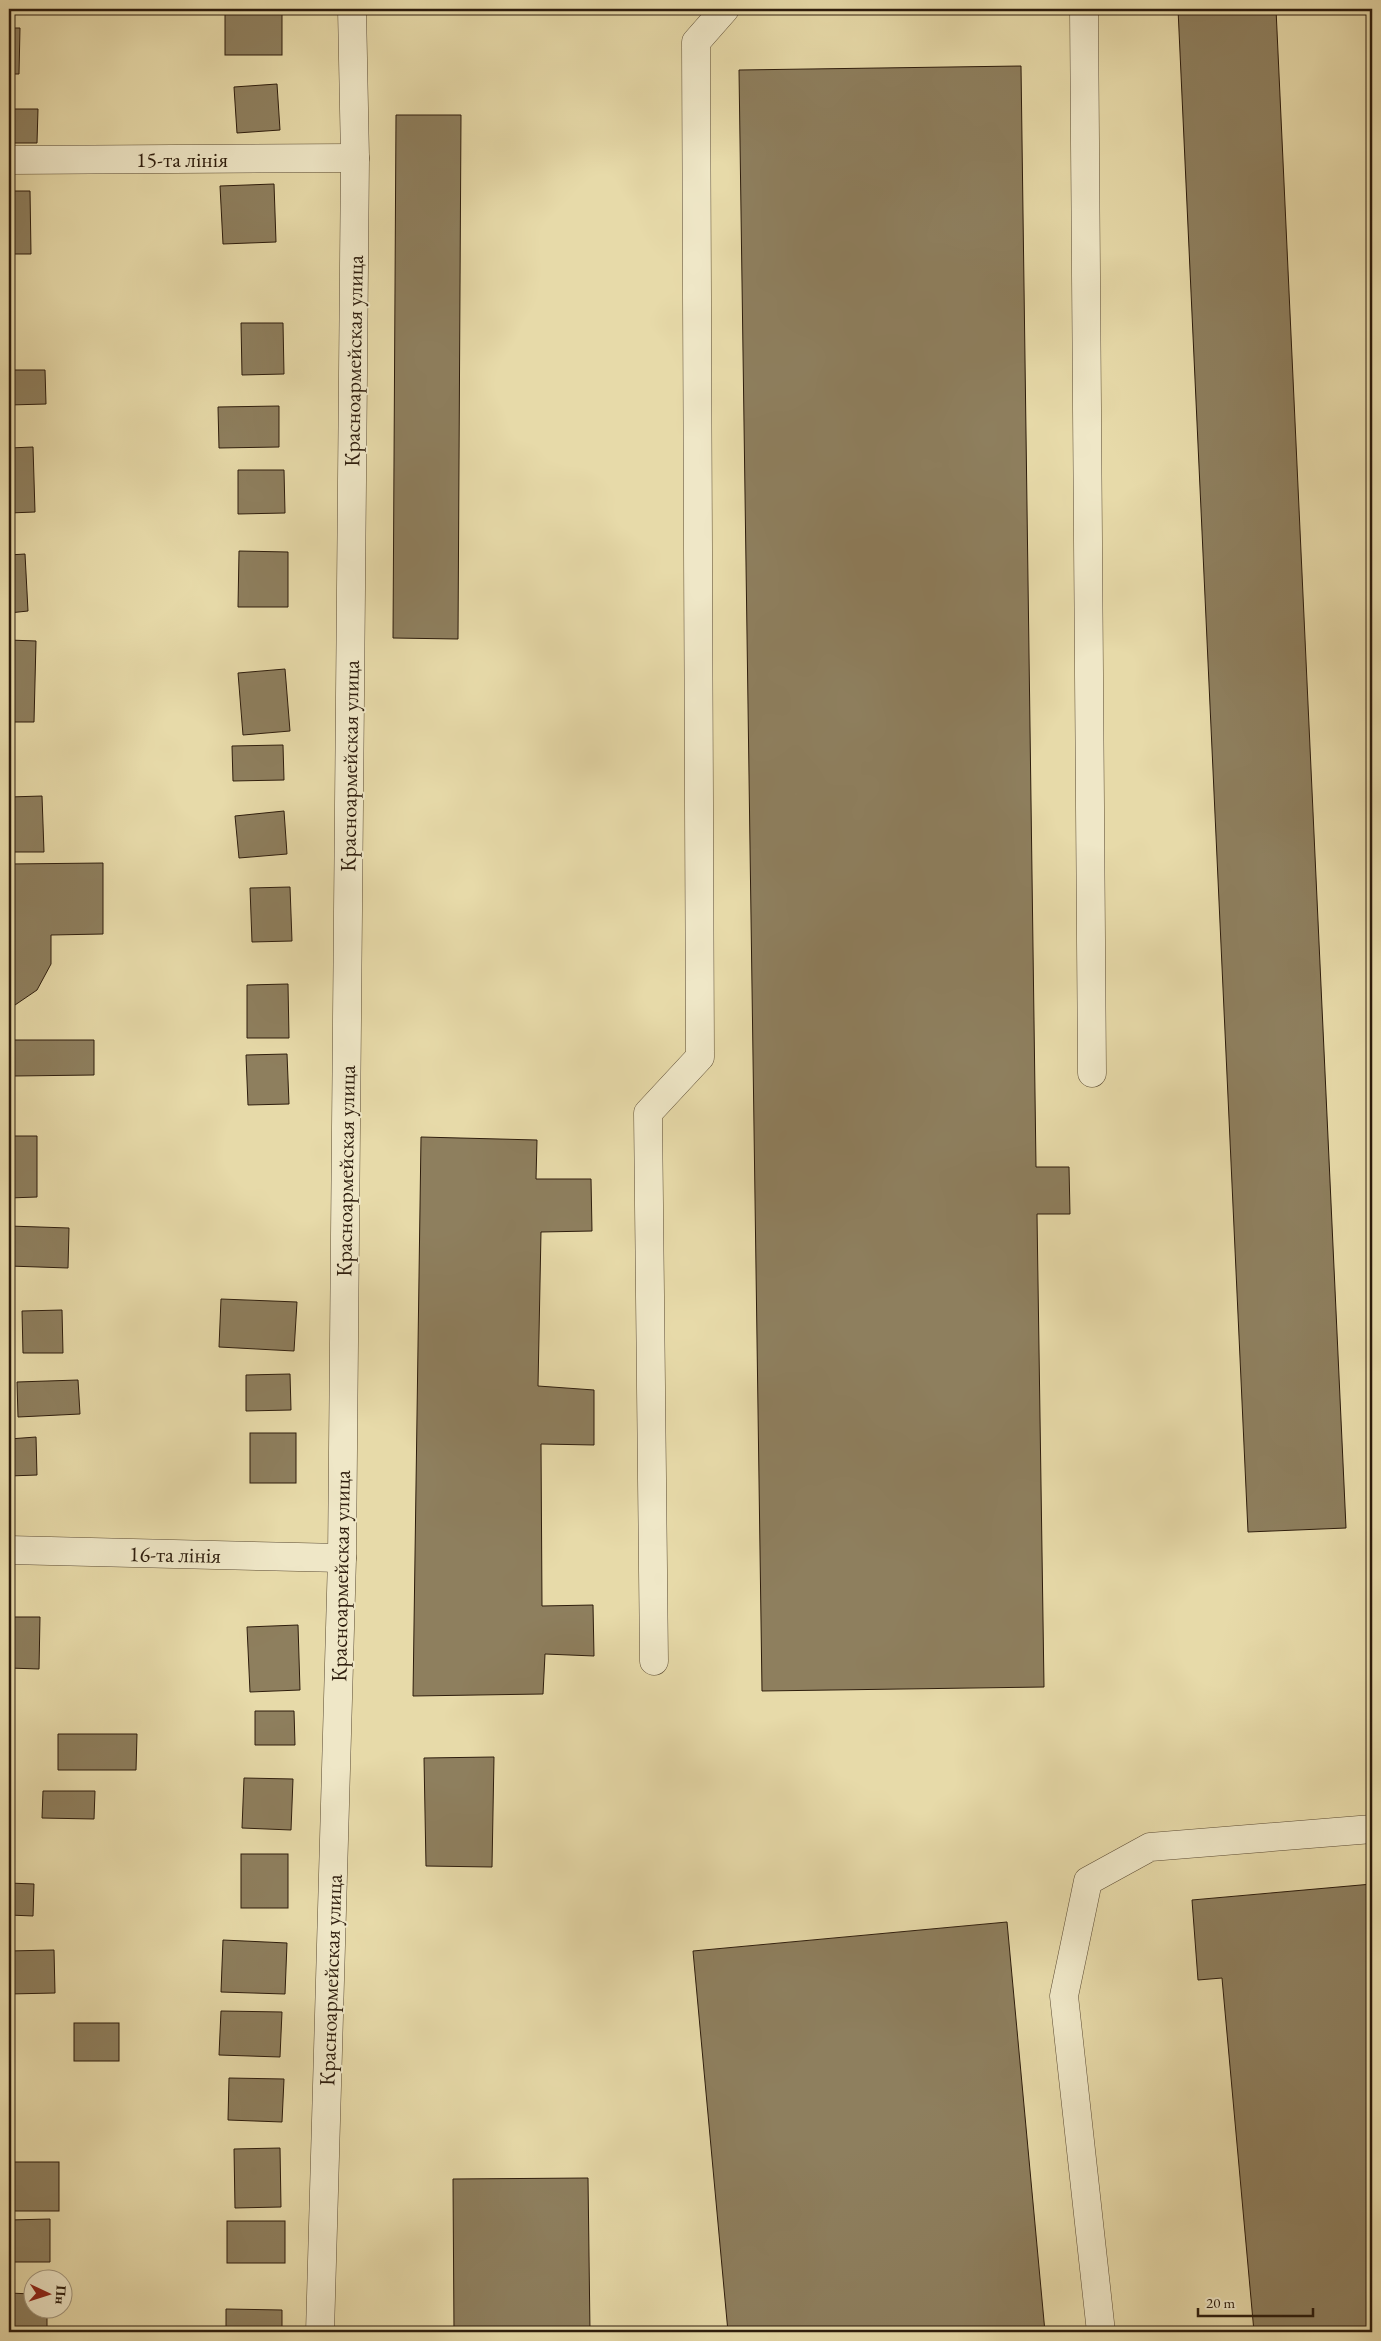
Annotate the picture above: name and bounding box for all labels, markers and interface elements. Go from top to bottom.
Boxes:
street label: 15-та лінія [136,145,228,174]
street label: Красноармейская улица [337,255,370,467]
street label: Красноармейская улица [333,660,366,872]
street label: Красноармейская улица [329,1065,362,1277]
street label: Красноармейская улица [324,1470,357,1682]
street label: 16-та лінія [129,1539,221,1570]
street label: Красноармейская улица [312,1873,349,2086]
north arrow [22,2268,72,2318]
text: Пн [51,2285,71,2305]
scale bar [1198,2286,1314,2318]
text: 20 m [1206,2293,1235,2312]

